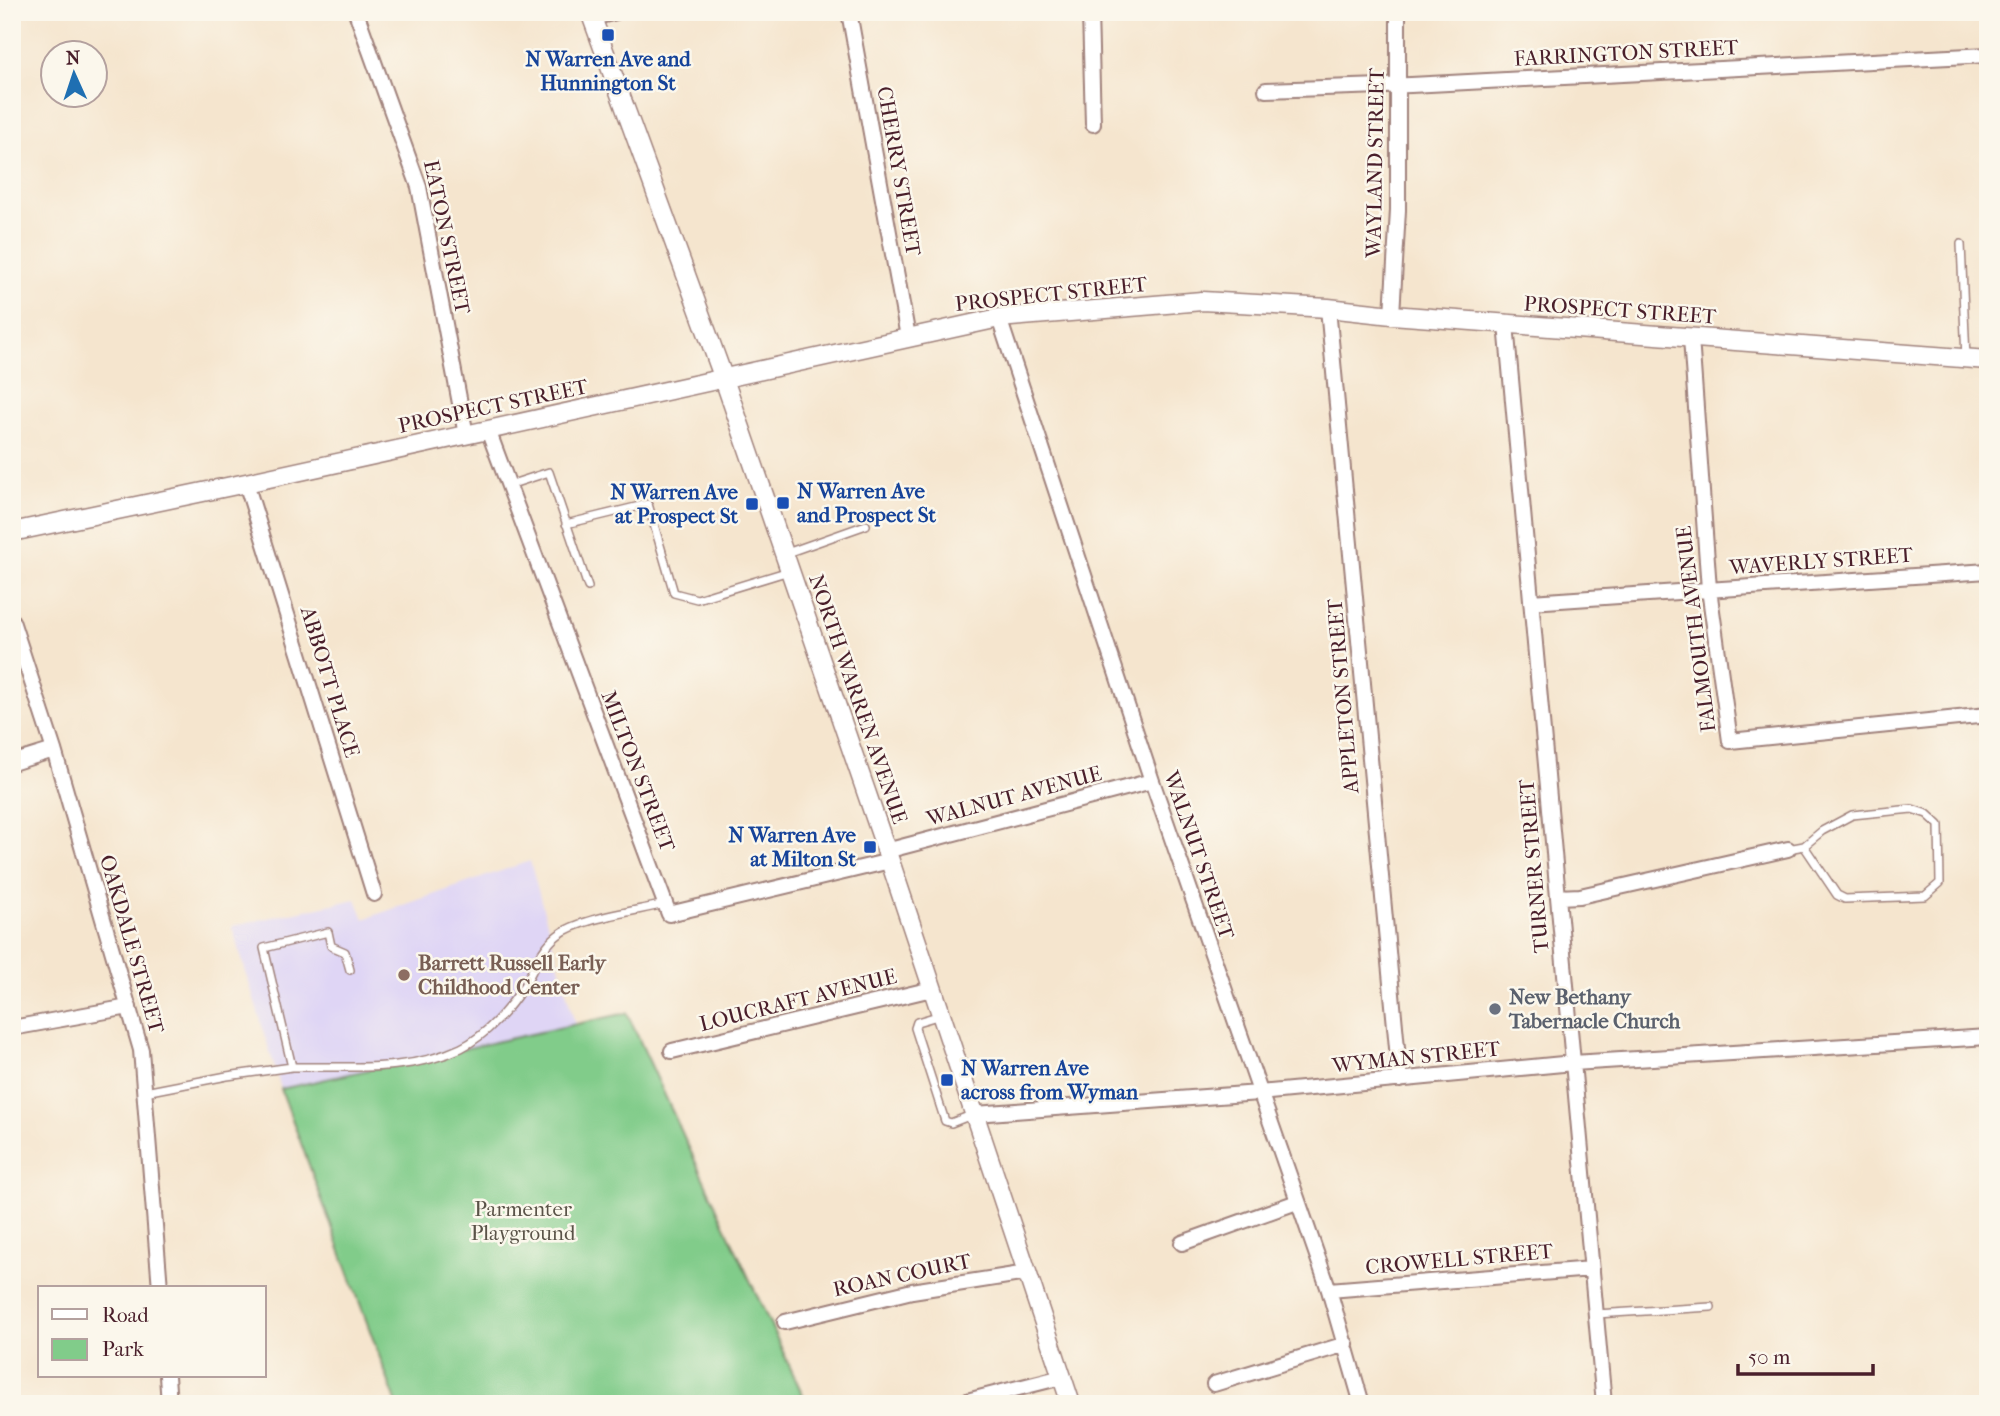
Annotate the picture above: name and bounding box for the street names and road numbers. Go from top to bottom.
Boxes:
street label: FARRINGTON STREET [1513,35,1740,71]
street label: WAYLAND STREET [1361,67,1389,259]
street label: CHERRY STREET [872,84,926,258]
street label: EATON STREET [419,158,475,317]
street label: PROSPECT STREET [954,272,1149,316]
street label: PROSPECT STREET [1523,291,1718,329]
street label: PROSPECT STREET [396,374,591,438]
street label: FALMOUTH AVENUE [1671,524,1721,734]
street label: WAVERLY STREET [1727,543,1914,579]
street label: NORTH WARREN AVENUE [804,571,912,827]
street label: APPLETON STREET [1322,597,1364,795]
street label: ABBOTT PLACE [295,603,364,760]
street label: MILTON STREET [596,687,680,856]
street label: WALNUT AVENUE [923,761,1104,831]
street label: WALNUT STREET [1159,767,1239,943]
street label: TURNER STREET [1514,777,1554,954]
street label: OAKDALE STREET [95,852,169,1037]
street label: LOUCRAFT AVENUE [697,964,899,1036]
street label: WYMAN STREET [1330,1036,1502,1078]
street label: CROWELL STREET [1364,1239,1555,1279]
street label: ROAN COURT [831,1248,974,1301]

